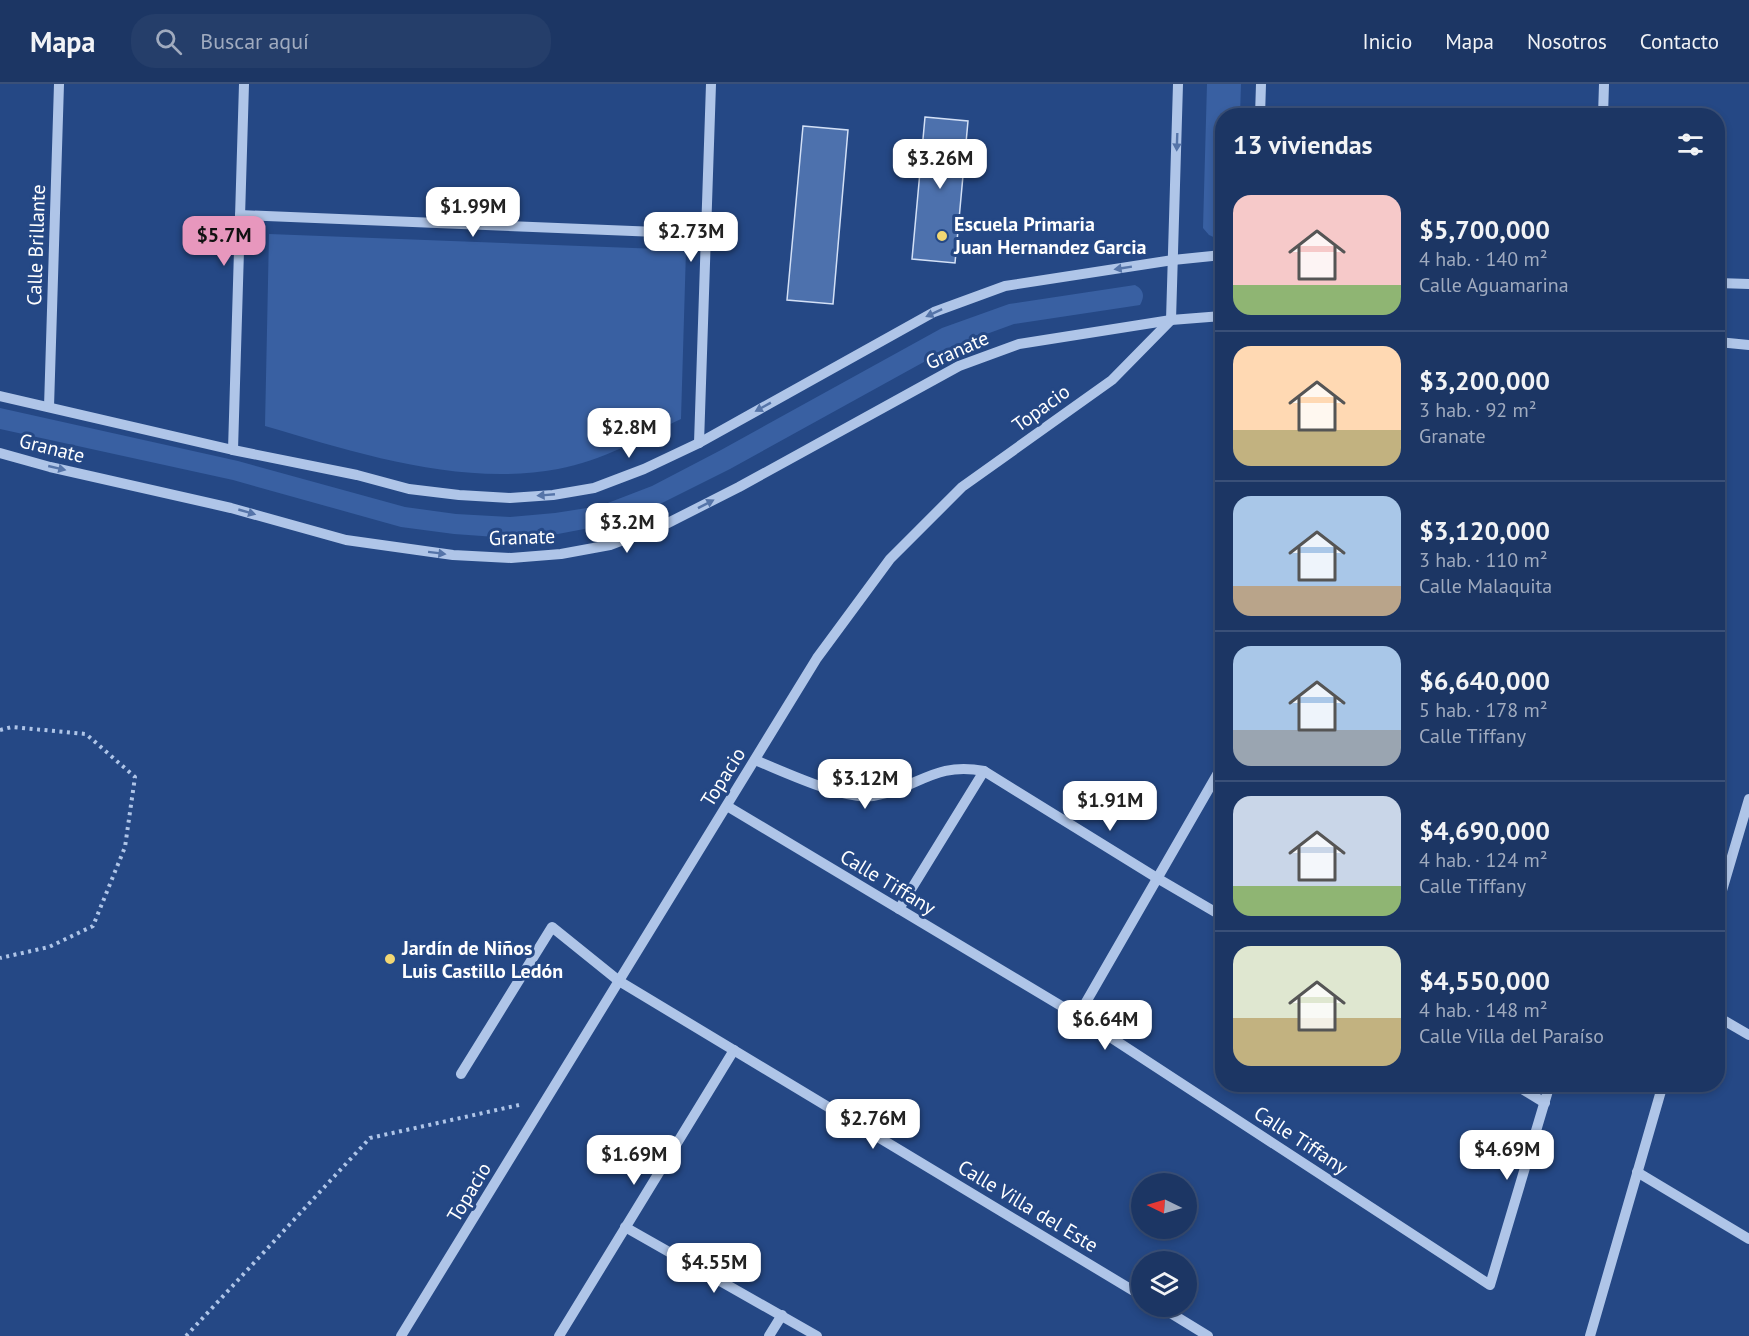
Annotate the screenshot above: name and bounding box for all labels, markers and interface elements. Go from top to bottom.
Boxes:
search box [131,14,551,68]
text: Mapa [30,23,95,60]
icon: search [152,25,185,58]
text: Buscar aquí [200,27,309,55]
text: Inicio [1363,28,1412,55]
text: Mapa [1445,28,1494,55]
text: Nosotros [1527,28,1607,55]
text: Contacto [1640,28,1719,55]
text: 13 viviendas [1233,128,1373,161]
icon: filters [1674,128,1707,161]
one-way arrow [1172,133,1181,152]
pin: $3.26M [891,139,989,190]
text: $3.26M [907,145,973,171]
street label: Calle Brillante [21,184,51,306]
pin: $1.99M [424,187,522,238]
text: $1.99M [440,193,506,219]
place label: Escuela Primaria Juan Hernandez Garcia [953,211,1147,260]
pin: $2.73M [642,212,740,263]
text: $5,700,000 [1419,213,1550,246]
pin: $5.7M [182,216,266,267]
text: $2.73M [658,218,724,244]
icon: home [1281,219,1353,291]
text: $5.7M [197,222,251,248]
marker: Escuela Primaria Juan Hernandez Garcia [935,229,949,243]
text: 4 hab. · 140 m² [1419,246,1548,272]
one-way arrow [1113,264,1132,273]
text: Calle Aguamarina [1419,272,1569,298]
one-way arrow [926,308,943,317]
street label: Granate [921,325,993,375]
text: $3,200,000 [1419,364,1550,397]
icon: home [1281,370,1353,442]
street label: Topacio [1007,378,1075,438]
text: 3 hab. · 92 m² [1419,397,1537,423]
one-way arrow [755,401,772,411]
pin: $2.8M [587,408,671,459]
text: $2.8M [602,414,656,440]
text: Granate [1419,423,1486,449]
street label: Granate [17,427,87,469]
one-way arrow [47,464,66,473]
one-way arrow [536,490,555,500]
one-way arrow [698,499,715,509]
pin: $3.2M [585,503,669,554]
one-way arrow [238,508,256,517]
text: $3.2M [600,509,654,535]
text: $3,120,000 [1419,514,1550,547]
icon: home [1281,520,1353,592]
street label: Granate [488,523,556,551]
text: 3 hab. · 110 m² [1419,547,1548,573]
one-way arrow [427,548,446,557]
text: Calle Malaquita [1419,573,1552,599]
text: $6,640,000 [1419,664,1550,697]
icon: home [1281,670,1353,742]
text: 5 hab. · 178 m² [1419,697,1548,723]
text: Calle Tiffany [1419,723,1526,749]
street label: Topacio [695,743,751,811]
pin: $3.12M [816,759,914,810]
text: $3.12M [832,765,898,791]
pin: $1.91M [1061,781,1159,832]
text: $1.91M [1077,787,1143,813]
text: $4,690,000 [1419,814,1550,847]
icon: home [1281,820,1353,892]
street label: Calle Tiffany [835,843,941,921]
text: 4 hab. · 124 m² [1419,847,1548,873]
text: Calle Tiffany [1419,873,1526,899]
place label: Jardín de Niños Luis Castillo Ledón [401,935,563,984]
marker: Jardín de Niños Luis Castillo Ledón [383,952,397,966]
text: $4,550,000 [1419,964,1550,997]
icon: home [1281,970,1353,1042]
text: 4 hab. · 148 m² [1419,997,1548,1023]
pin: $6.64M [1056,1000,1154,1051]
text: $6.64M [1072,1006,1138,1032]
text: Calle Villa del Paraíso [1419,1023,1604,1049]
pin: $2.76M [824,1099,922,1150]
street label: Calle Tiffany [1249,1100,1353,1180]
text: $2.76M [840,1105,906,1131]
pin: $4.69M [1458,1130,1556,1181]
pin: $1.69M [585,1135,683,1186]
text: $4.69M [1474,1136,1540,1162]
text: $1.69M [601,1141,667,1167]
street label: Calle Villa del Este [953,1154,1103,1258]
street label: Topacio [441,1157,497,1227]
north arrow [1131,1173,1197,1239]
map controls [1131,1173,1197,1317]
pin: $4.55M [665,1243,763,1294]
text: $4.55M [681,1249,747,1275]
button: layers [1131,1251,1197,1317]

